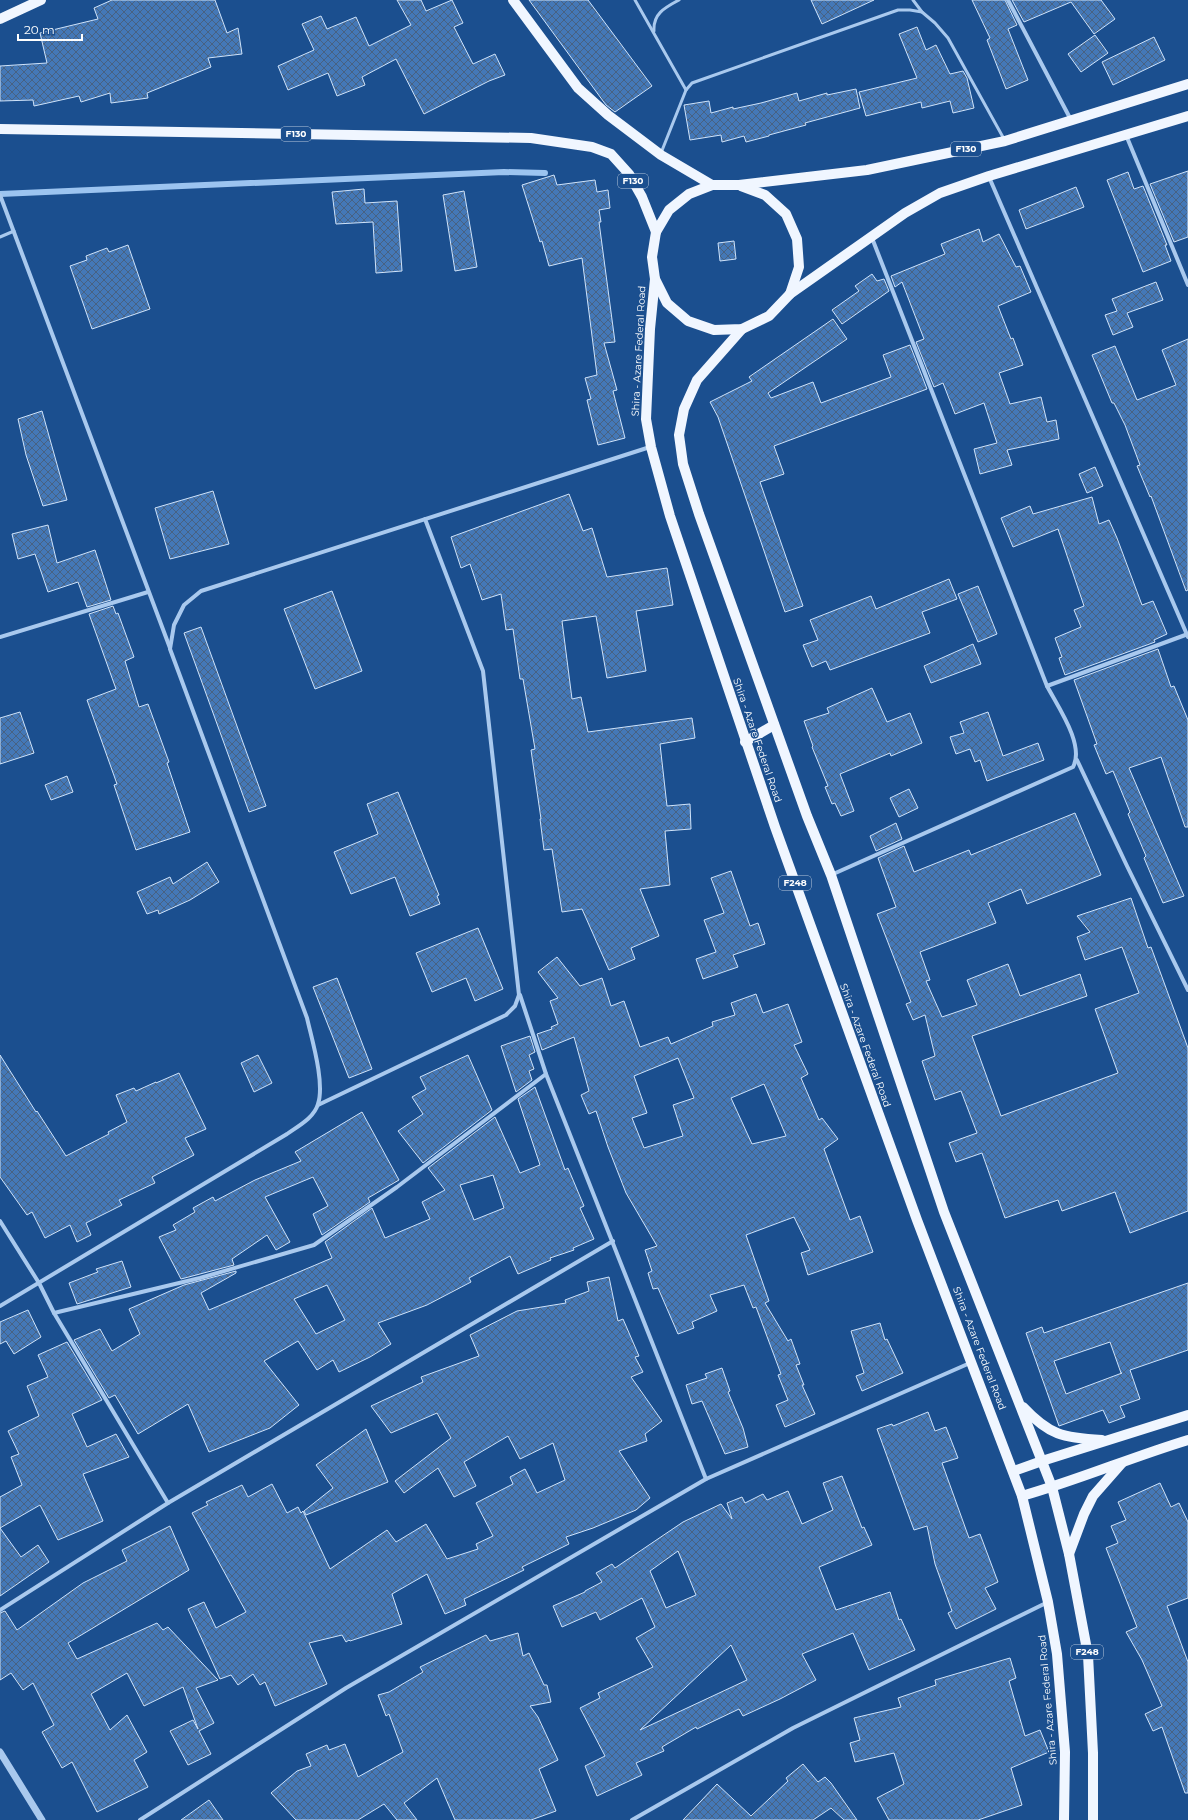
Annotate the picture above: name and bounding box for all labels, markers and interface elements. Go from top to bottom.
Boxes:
scale bar [18,16,82,42]
text: 20 m [24,22,55,37]
road number: F130 [281,127,311,141]
road number: F130 [951,142,981,156]
road number: F130 [618,174,648,188]
street label: Shira - Azare Federal Road [629,285,648,417]
street label: Shira - Azare Federal Road [730,676,785,804]
road number: F248 [779,876,811,890]
street label: Shira - Azare Federal Road [837,981,894,1109]
street label: Shira - Azare Federal Road [950,1285,1009,1412]
street label: Shira - Azare Federal Road [1035,1634,1060,1766]
road number: F248 [1071,1645,1103,1659]

